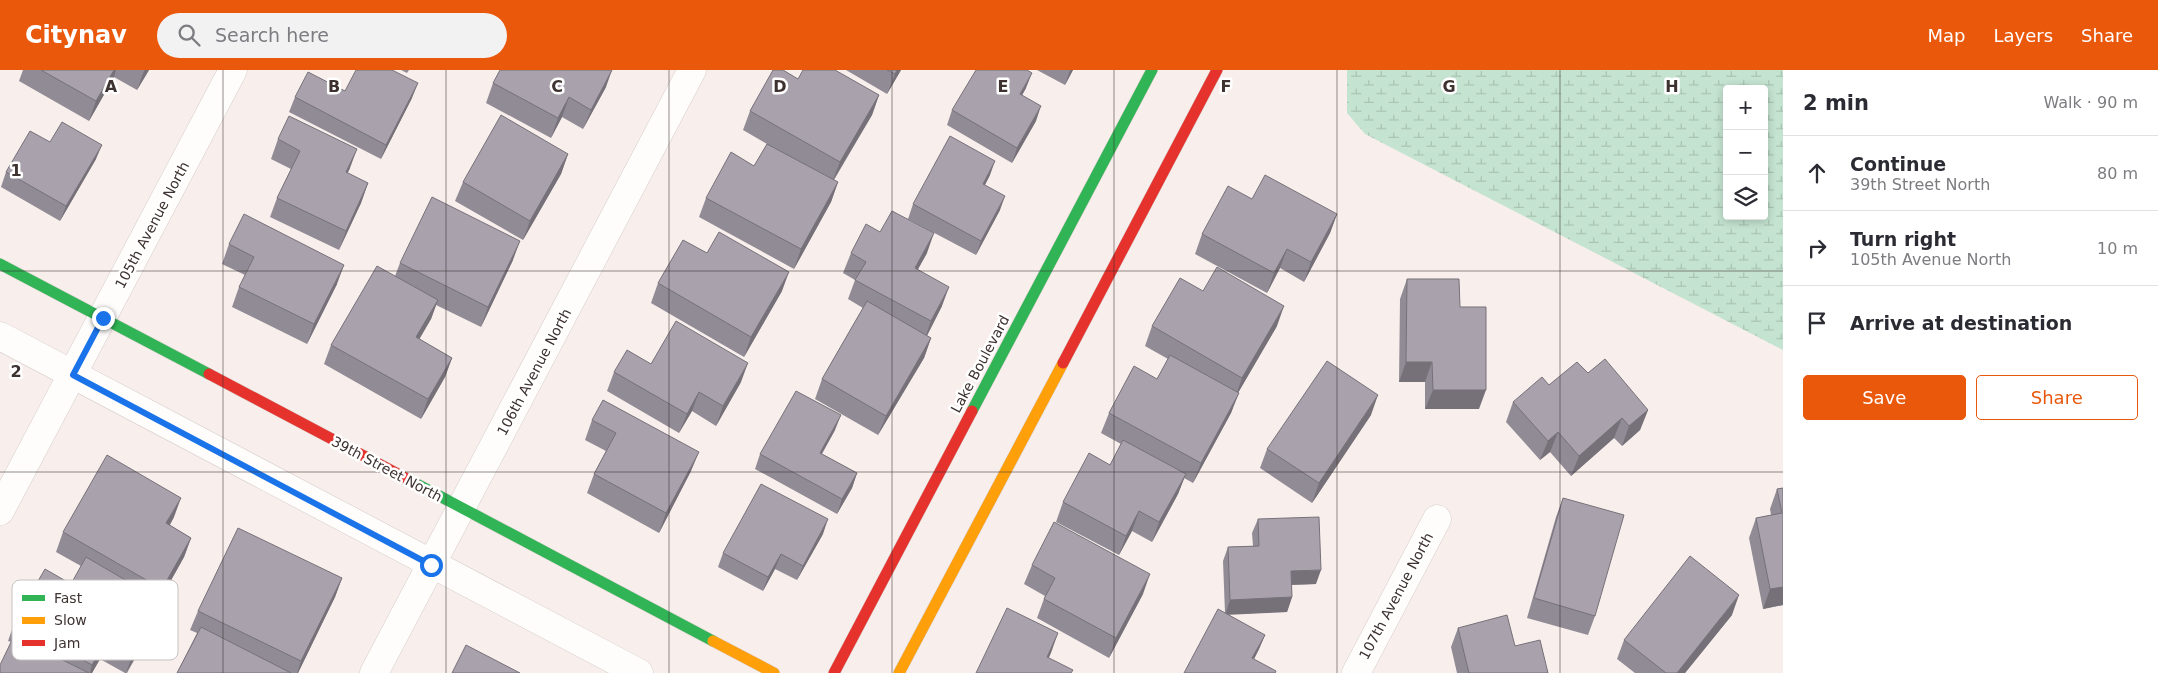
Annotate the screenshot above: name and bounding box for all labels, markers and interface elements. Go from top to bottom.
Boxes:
search box [157,13,507,58]
text: Citynav [25,21,127,49]
icon: search [175,21,203,49]
text: Search here [215,24,329,46]
text: Map [1927,25,1965,46]
text: Layers [1993,25,2053,46]
text: Share [2081,25,2133,46]
text: A [105,77,118,96]
text: B [328,77,340,96]
text: C [551,77,563,96]
text: D [773,77,787,96]
text: E [998,77,1008,96]
text: F [1221,77,1231,96]
text: G [1442,77,1456,96]
text: H [1665,77,1679,96]
map controls [1723,85,1768,220]
button: + [1723,85,1768,130]
text: 2 min [1803,91,1869,115]
text: Walk · 90 m [2043,93,2138,112]
button: − [1723,130,1768,175]
text: Continue [1850,153,1946,175]
street label: 105th Avenue North [112,159,192,291]
icon: ahead [1803,159,1831,187]
text: 1 [10,161,22,180]
text: 80 m [2097,164,2138,183]
button: layers [1723,175,1768,220]
text: 39th Street North [1850,175,1990,194]
text: Turn right [1850,228,1956,250]
icon: right [1803,234,1831,262]
text: 10 m [2097,239,2138,258]
text: 105th Avenue North [1850,250,2011,269]
street label: 106th Avenue North [494,306,574,438]
route end [92,307,115,330]
icon: arrive [1803,309,1831,337]
text: Arrive at destination [1850,312,2072,334]
street label: Lake Boulevard [948,313,1012,415]
text: 2 [10,362,22,381]
button: Save [1803,375,1966,420]
button: Share [1976,375,2138,420]
street label: 39th Street North [329,433,445,505]
street label: 107th Avenue North [1356,530,1436,662]
route start [420,554,443,577]
legend [12,580,178,660]
text: Fast [54,590,83,606]
text: Slow [54,612,87,628]
text: Jam [53,635,80,651]

